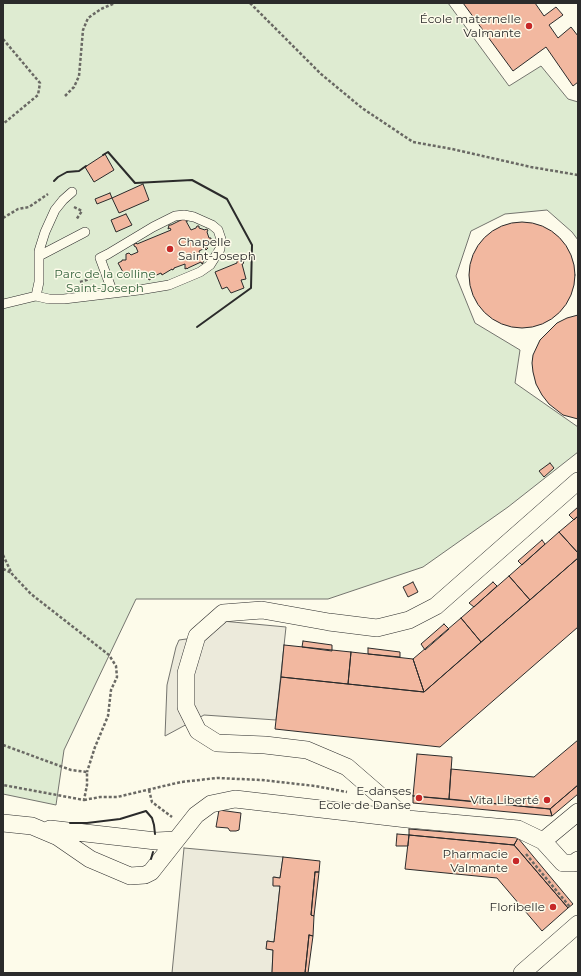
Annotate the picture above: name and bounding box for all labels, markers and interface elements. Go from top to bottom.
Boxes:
place label: École maternelle Valmante [420,12,521,40]
marker: École maternelle Valmante [524,21,534,31]
place label: Chapelle Saint-Joseph [178,235,256,263]
marker: Chapelle Saint-Joseph [165,244,175,254]
park label: Parc de la colline Saint-Joseph [54,267,156,295]
place label: E-danses Ecole de Danse [319,784,411,812]
marker: E-danses Ecole de Danse [414,793,424,803]
place label: Vita Liberté [470,793,539,807]
marker: Vita Liberté [542,795,552,805]
place label: Pharmacie Valmante [443,847,508,875]
marker: Pharmacie Valmante [511,856,521,866]
place label: Floribelle [490,900,545,914]
marker: Floribelle [548,902,558,912]

